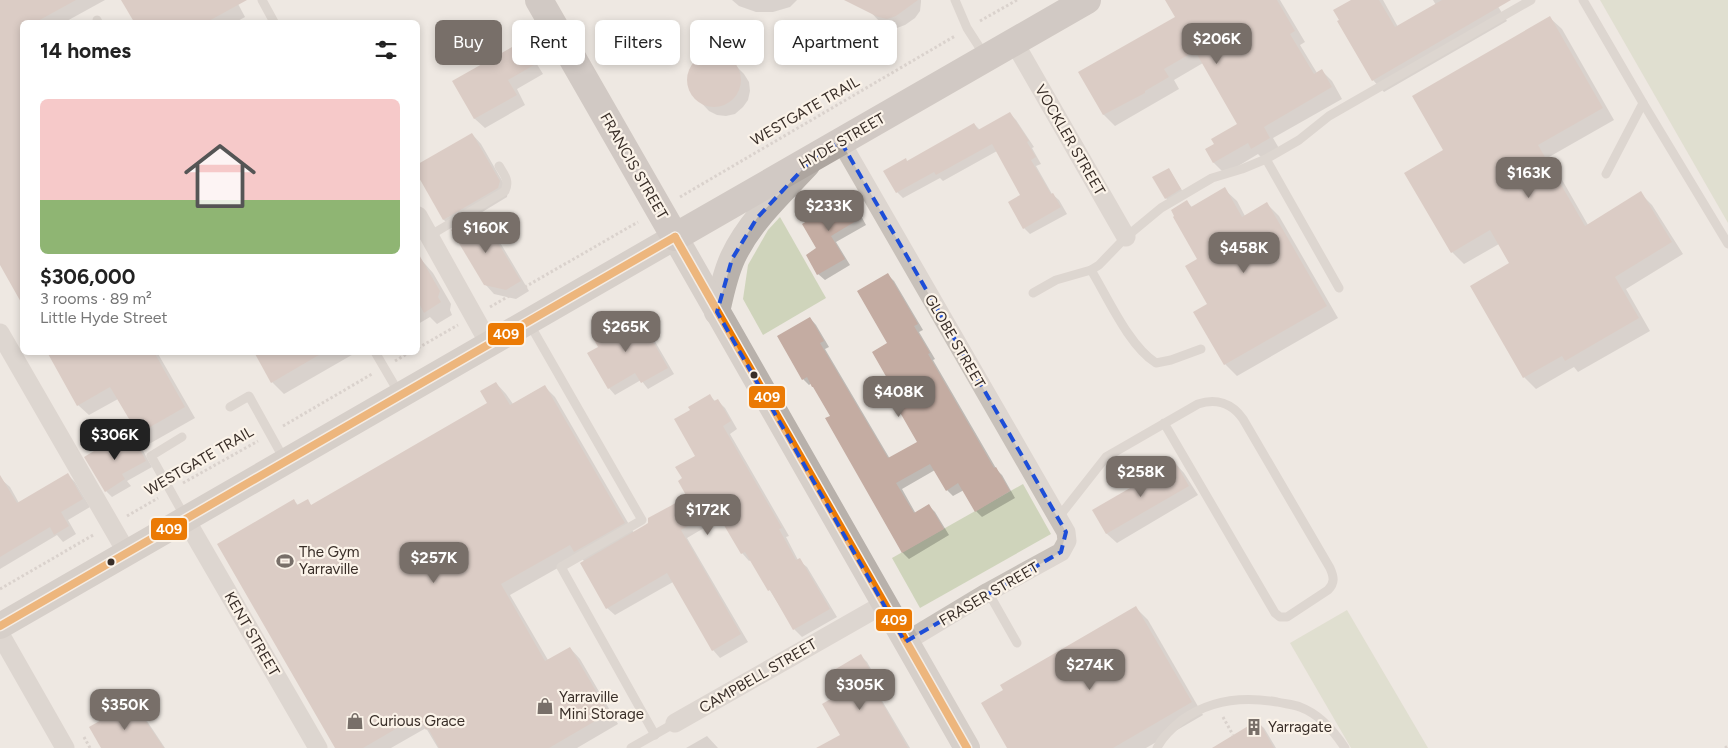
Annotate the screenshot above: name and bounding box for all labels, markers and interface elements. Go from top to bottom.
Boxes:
chip: Buy [435,20,502,65]
chip: Rent [512,20,585,65]
chip: Filters [595,20,680,65]
chip: New [690,20,764,65]
chip: Apartment [774,20,897,65]
pin: $206K [1182,22,1252,65]
text: $206K [1193,29,1241,48]
icon: filters [372,36,400,64]
text: 14 homes [40,38,131,63]
street label: WESTGATE TRAIL [747,72,863,149]
street label: VOCKLER STREET [1031,82,1109,199]
street label: HYDE STREET [796,109,889,173]
street label: FRANCIS STREET [596,110,672,223]
icon: home [175,131,265,221]
pin: $163K [1494,156,1564,199]
text: $163K [1507,163,1551,182]
pin: $233K [794,190,864,232]
text: $233K [806,196,852,215]
pin: $160K [451,212,521,254]
text: $160K [463,218,509,237]
pin: $458K [1209,232,1279,274]
text: $458K [1220,238,1268,257]
text: $306,000 [40,264,135,289]
text: 3 rooms · 89 m² [40,289,152,308]
street label: GLOBE STREET [921,291,989,392]
text: Little Hyde Street [40,308,167,327]
pin: $265K [591,310,661,353]
text: $265K [602,317,650,336]
line badge: 409 [487,322,525,346]
text: 409 [493,326,519,343]
unlabelled marker [749,370,759,380]
pin: $408K [864,376,934,418]
text: $408K [874,382,924,401]
line badge: 409 [748,385,786,409]
text: 409 [754,389,780,406]
pin: $306K [80,418,150,461]
street label: WESTGATE TRAIL [141,422,257,499]
text: $306K [91,425,139,444]
pin: $258K [1106,456,1176,498]
text: $258K [1117,462,1165,481]
pin: $172K [673,494,743,536]
text: $172K [686,500,730,519]
line badge: 409 [150,517,188,541]
text: 409 [156,521,182,538]
pin: $257K [399,542,469,584]
place label: The Gym Yarraville [299,543,360,578]
text: $257K [411,548,457,567]
sports icon: The Gym Yarraville [275,551,295,571]
unlabelled marker [106,557,116,567]
street label: FRASER STREET [936,558,1043,630]
street label: KENT STREET [221,589,284,680]
line badge: 409 [875,608,913,632]
text: 409 [881,612,907,629]
street label: CAMPBELL STREET [696,635,821,717]
pin: $274K [1055,648,1125,691]
text: $274K [1066,655,1114,674]
pin: $305K [825,668,895,711]
text: $305K [836,675,884,694]
pin: $350K [90,688,160,731]
place label: Yarraville Mini Storage [559,688,644,723]
text: $350K [101,695,149,714]
shop icon: Yarraville Mini Storage [535,696,555,716]
shop icon: Curious Grace [345,711,365,731]
place label: Curious Grace [369,712,465,730]
building icon: Yarragate [1244,717,1264,737]
place label: Yarragate [1268,718,1332,736]

